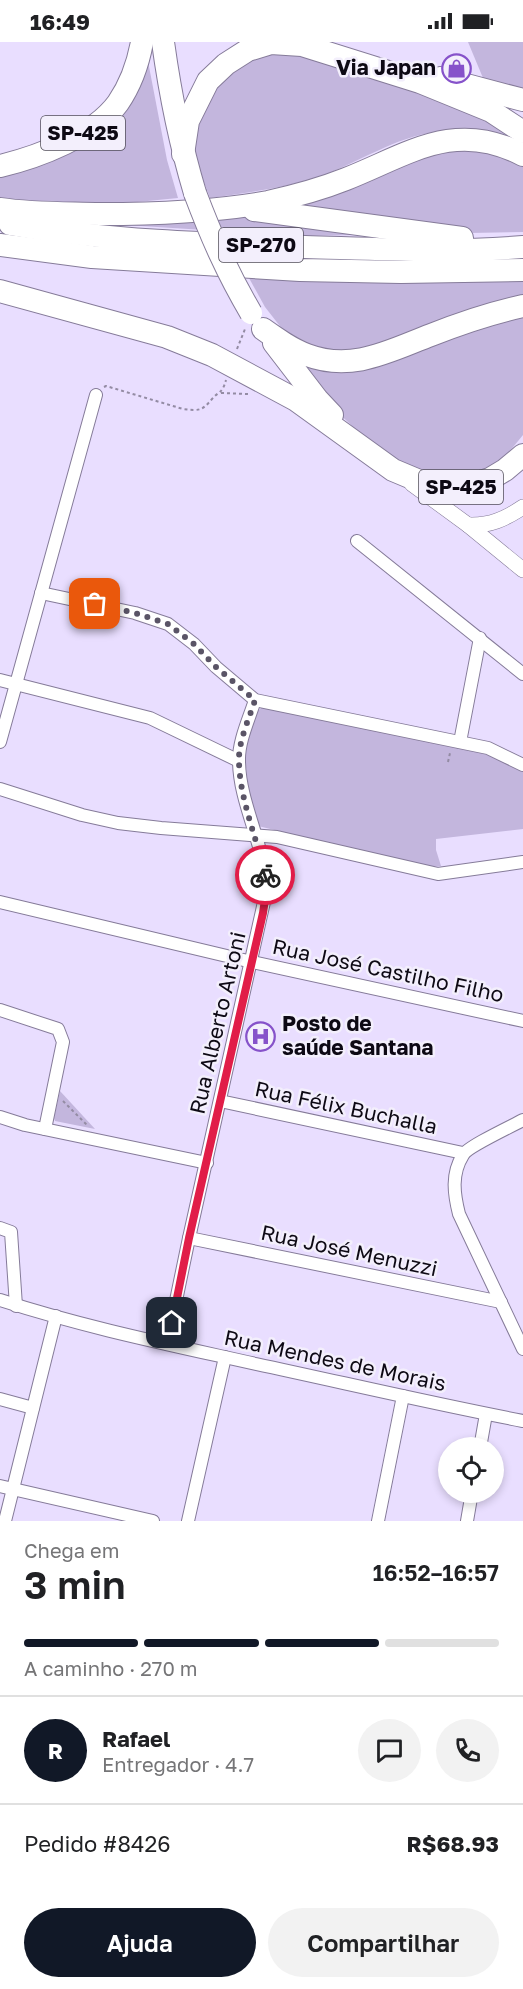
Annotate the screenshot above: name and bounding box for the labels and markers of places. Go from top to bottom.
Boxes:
shop icon: Via Japan [441,52,473,84]
place label: Via Japan [336,54,436,80]
pin [69,578,120,629]
place label: Posto de saúde Santana [282,1010,433,1060]
hospital icon: Posto de saúde Santana [245,1020,277,1052]
pin [146,1297,197,1348]

